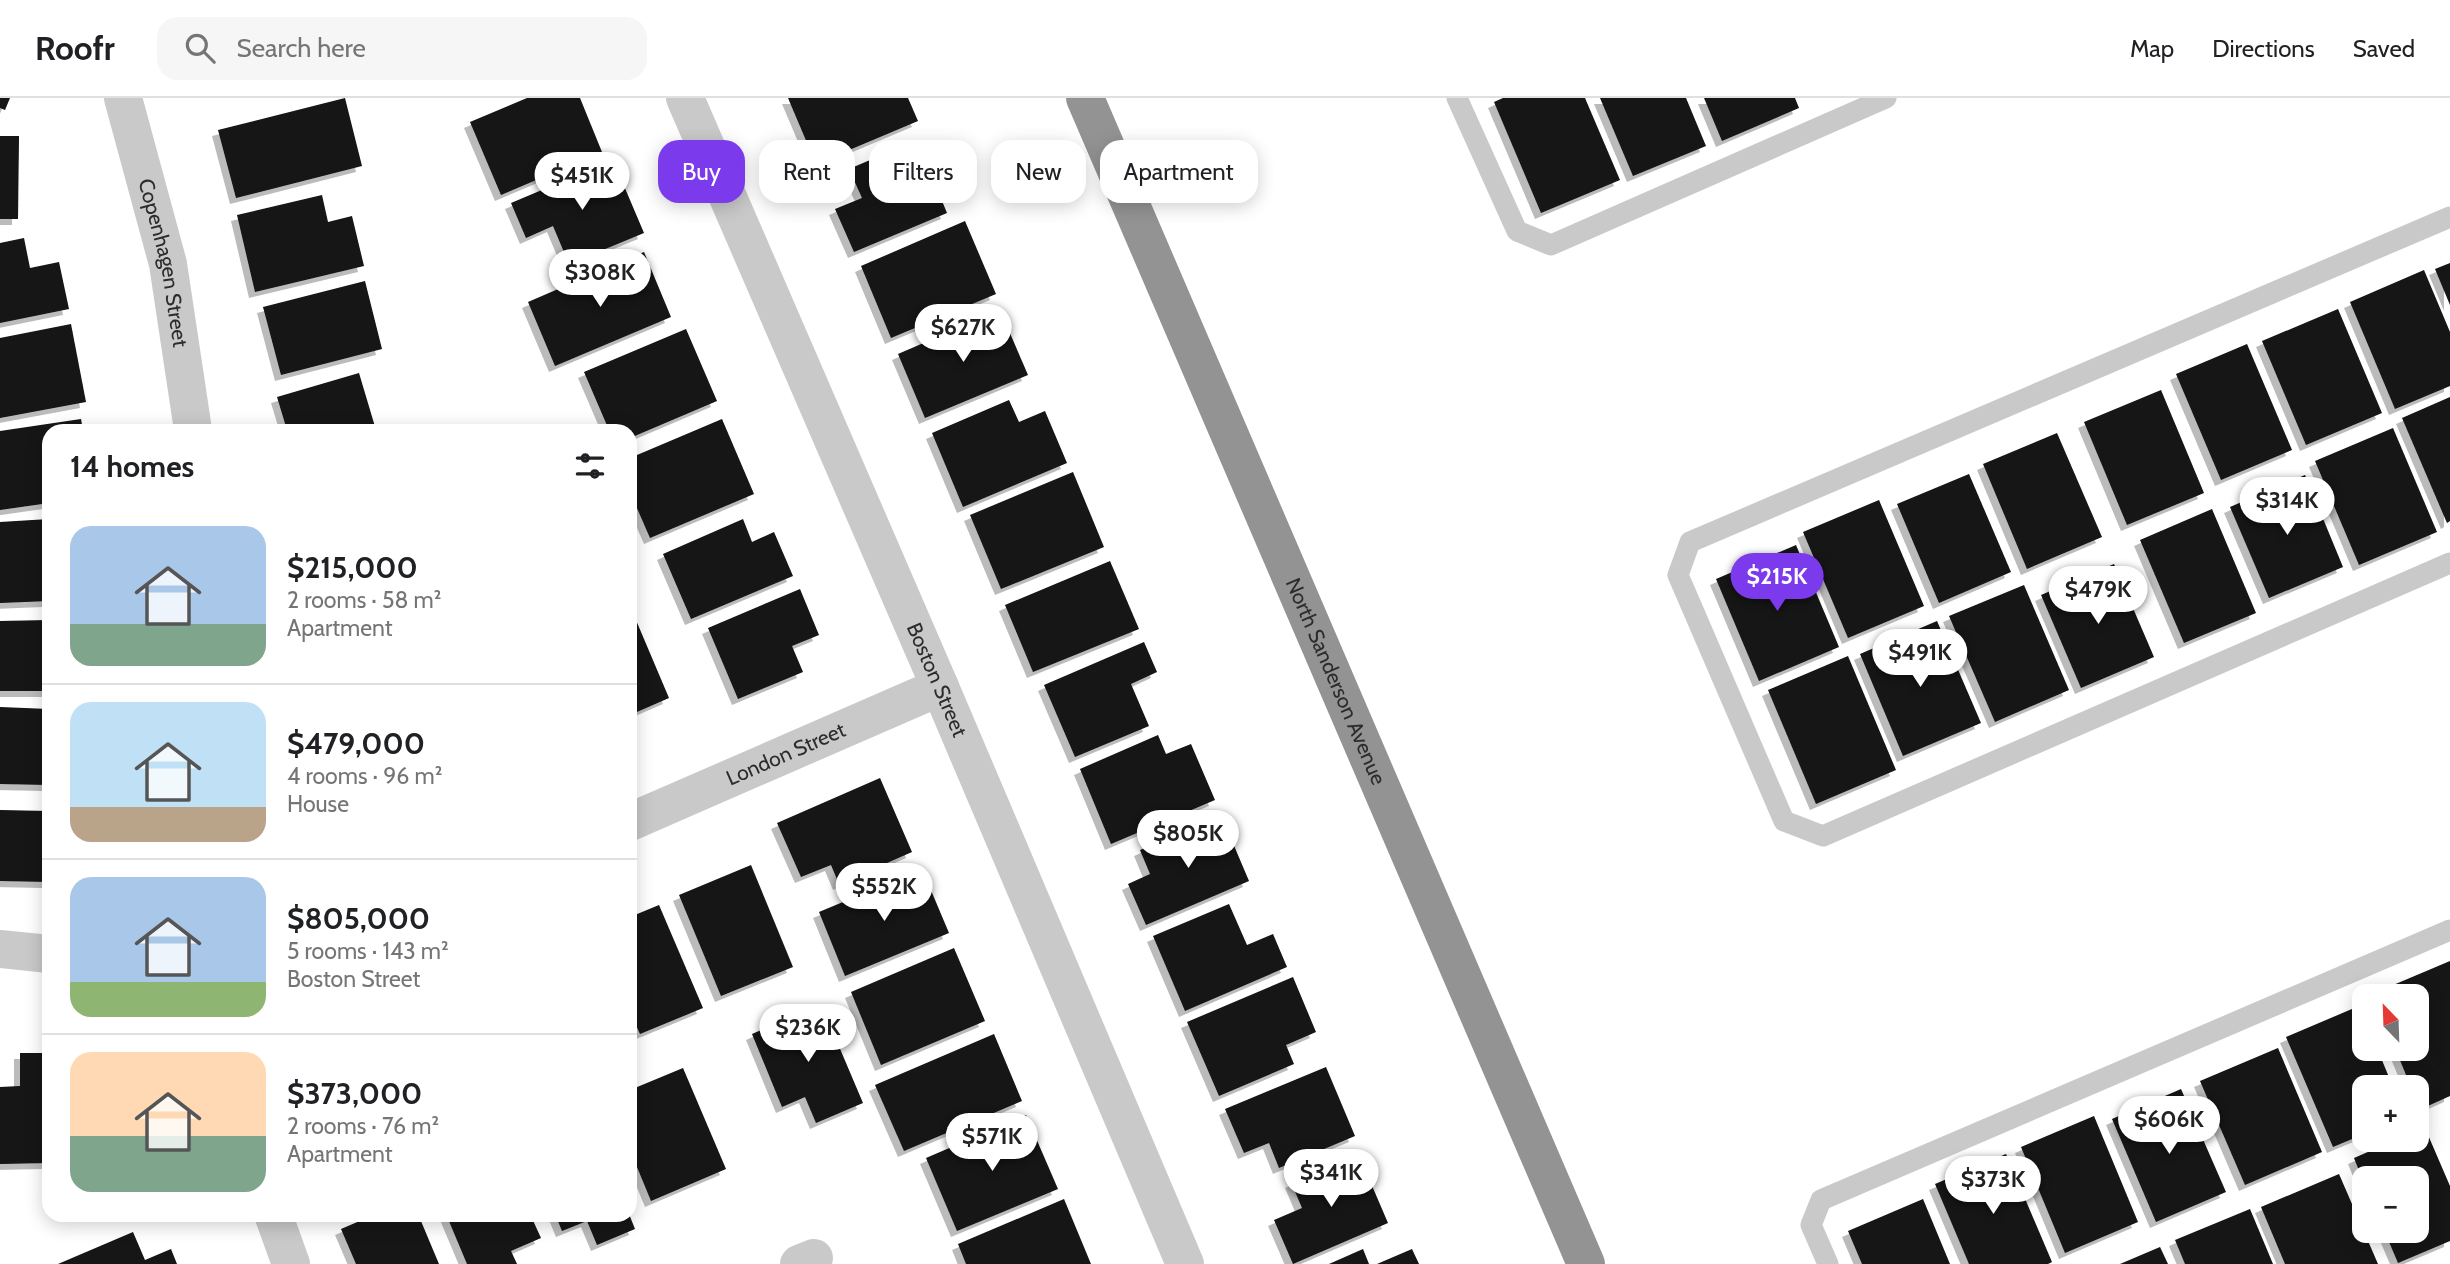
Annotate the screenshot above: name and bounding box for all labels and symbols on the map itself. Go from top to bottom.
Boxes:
pin: $451K [533,152,631,212]
street label: Copenhagen Street [133,176,193,349]
pin: $308K [551,250,649,309]
pin: $627K [914,304,1012,364]
pin: $314K [2238,478,2336,537]
pin: $215K [1728,554,1826,613]
pin: $479K [2049,566,2147,626]
street label: North Sanderson Avenue [1281,574,1392,789]
street label: Boston Street [902,619,973,741]
pin: $491K [1871,630,1969,689]
street label: London Street [722,717,849,791]
pin: $805K [1139,810,1237,870]
pin: $552K [835,864,933,923]
north arrow [2352,984,2429,1060]
pin: $236K [759,1004,857,1064]
pin: $606K [2120,1096,2218,1156]
pin: $571K [943,1114,1041,1173]
pin: $341K [1282,1150,1380,1209]
pin: $373K [1944,1156,2042,1216]

